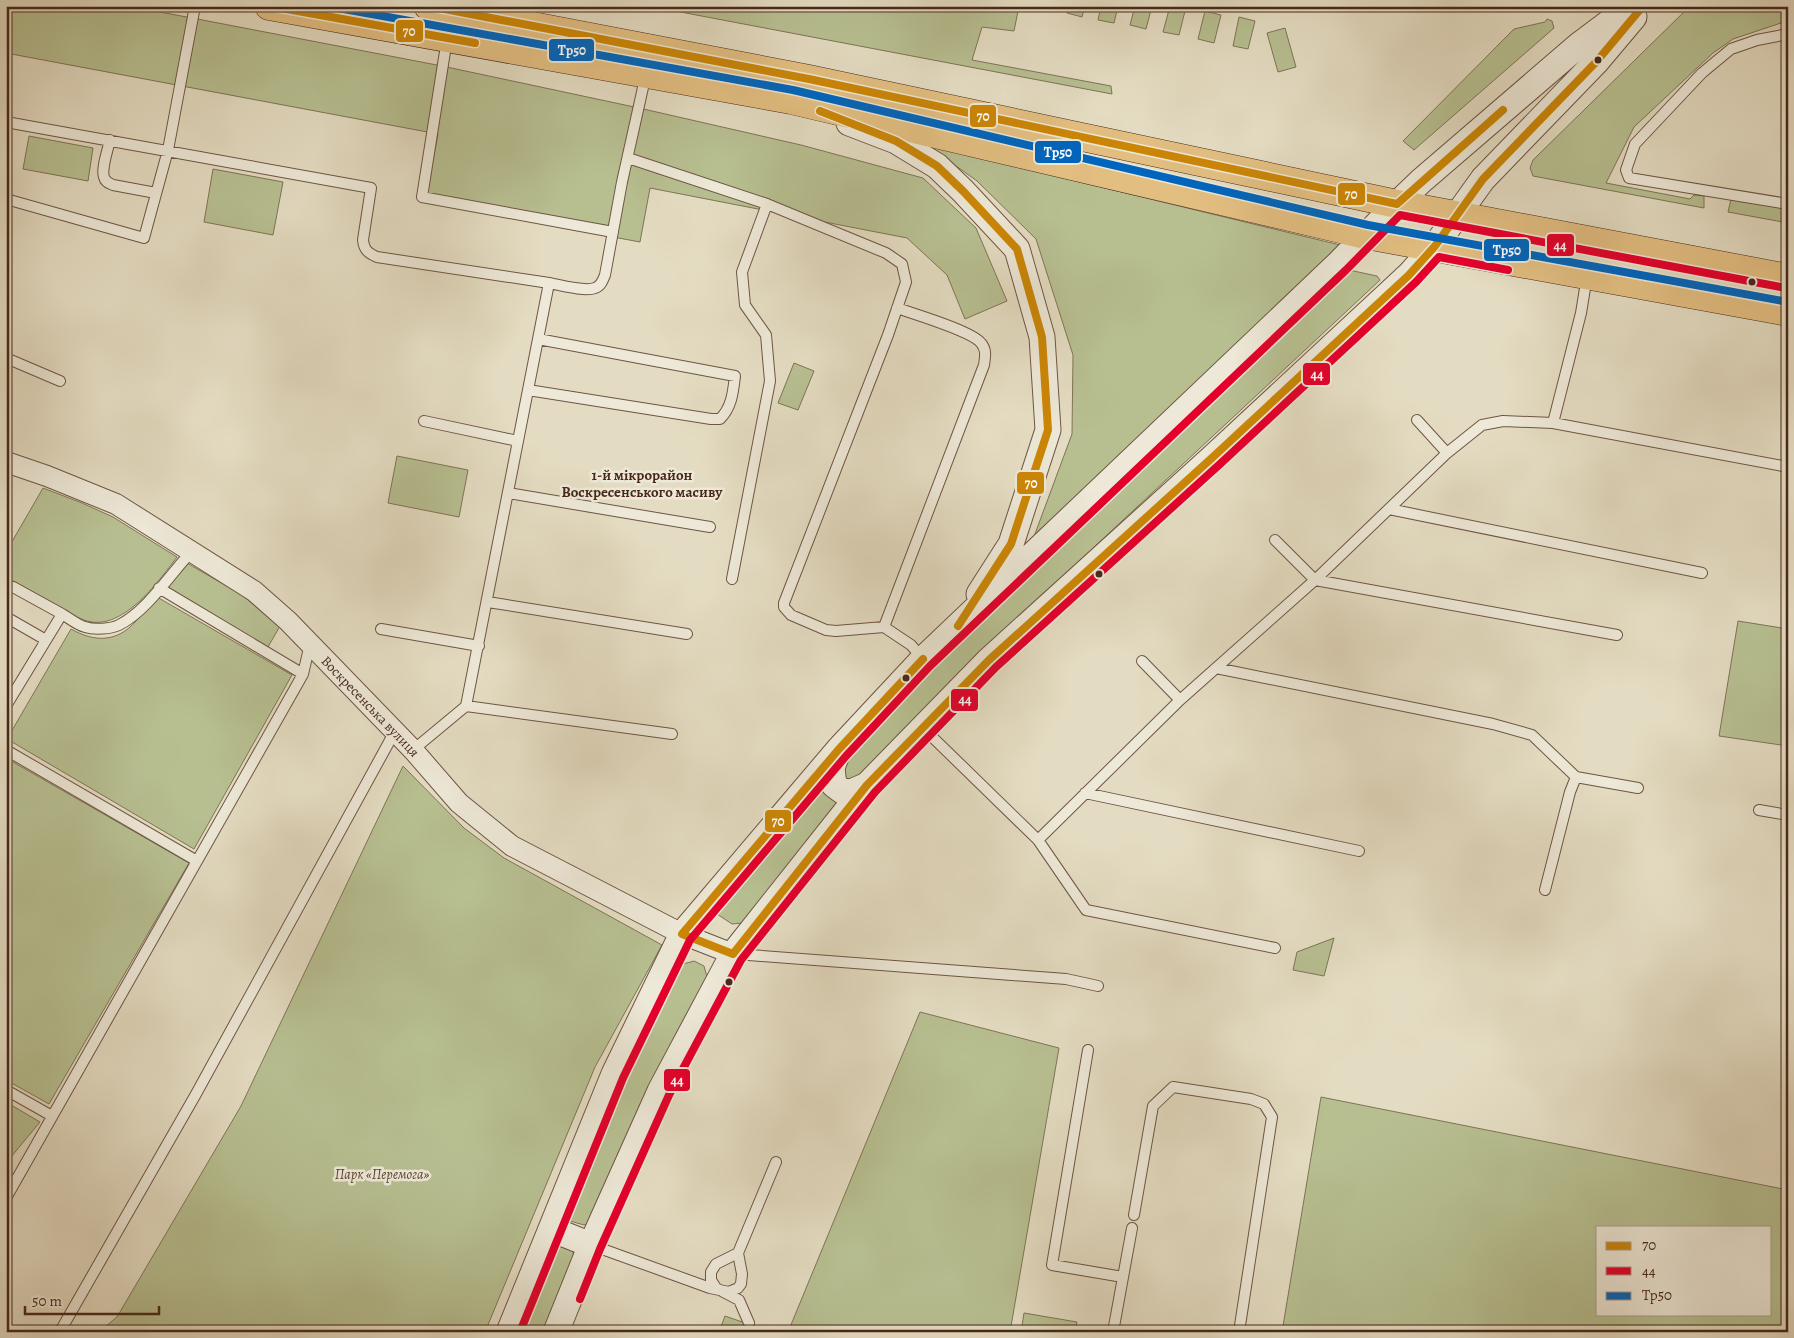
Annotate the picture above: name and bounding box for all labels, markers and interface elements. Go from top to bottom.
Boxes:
line badge: 70 [395,19,424,43]
text: 70 [402,22,416,41]
line badge: Тр50 [548,38,595,62]
text: Тр50 [558,41,586,60]
unlabelled marker [1593,55,1603,65]
line badge: 70 [969,104,997,128]
text: 70 [976,107,990,126]
line badge: Тр50 [1034,140,1082,164]
text: Тр50 [1044,143,1072,162]
line badge: 70 [1337,182,1366,206]
text: 70 [1344,185,1358,204]
line badge: 44 [1546,233,1575,257]
text: 44 [1553,236,1567,255]
line badge: Тр50 [1483,238,1530,262]
text: Тр50 [1493,241,1521,260]
unlabelled marker [1747,277,1757,287]
line badge: 44 [1302,362,1331,386]
text: 44 [1310,365,1324,384]
district label: 1-й мікрорайон Воскресенського масиву [561,465,723,502]
line badge: 70 [1016,471,1045,495]
text: 70 [1024,474,1038,493]
unlabelled marker [1094,569,1104,579]
street label: Воскресенська вулиця [317,652,424,761]
unlabelled marker [901,673,911,683]
line badge: 44 [950,688,979,712]
text: 44 [958,690,972,709]
line badge: 70 [764,809,792,833]
text: 70 [771,812,785,831]
unlabelled marker [724,977,734,987]
line badge: 44 [663,1068,691,1092]
text: 44 [670,1071,684,1090]
park label: Парк «Перемога» [335,1165,429,1184]
legend [1596,1226,1772,1316]
text: 70 [1642,1235,1656,1255]
text: 44 [1642,1261,1656,1281]
scale bar [25,1283,159,1315]
text: Тр50 [1642,1285,1672,1305]
text: 50 m [32,1291,62,1311]

